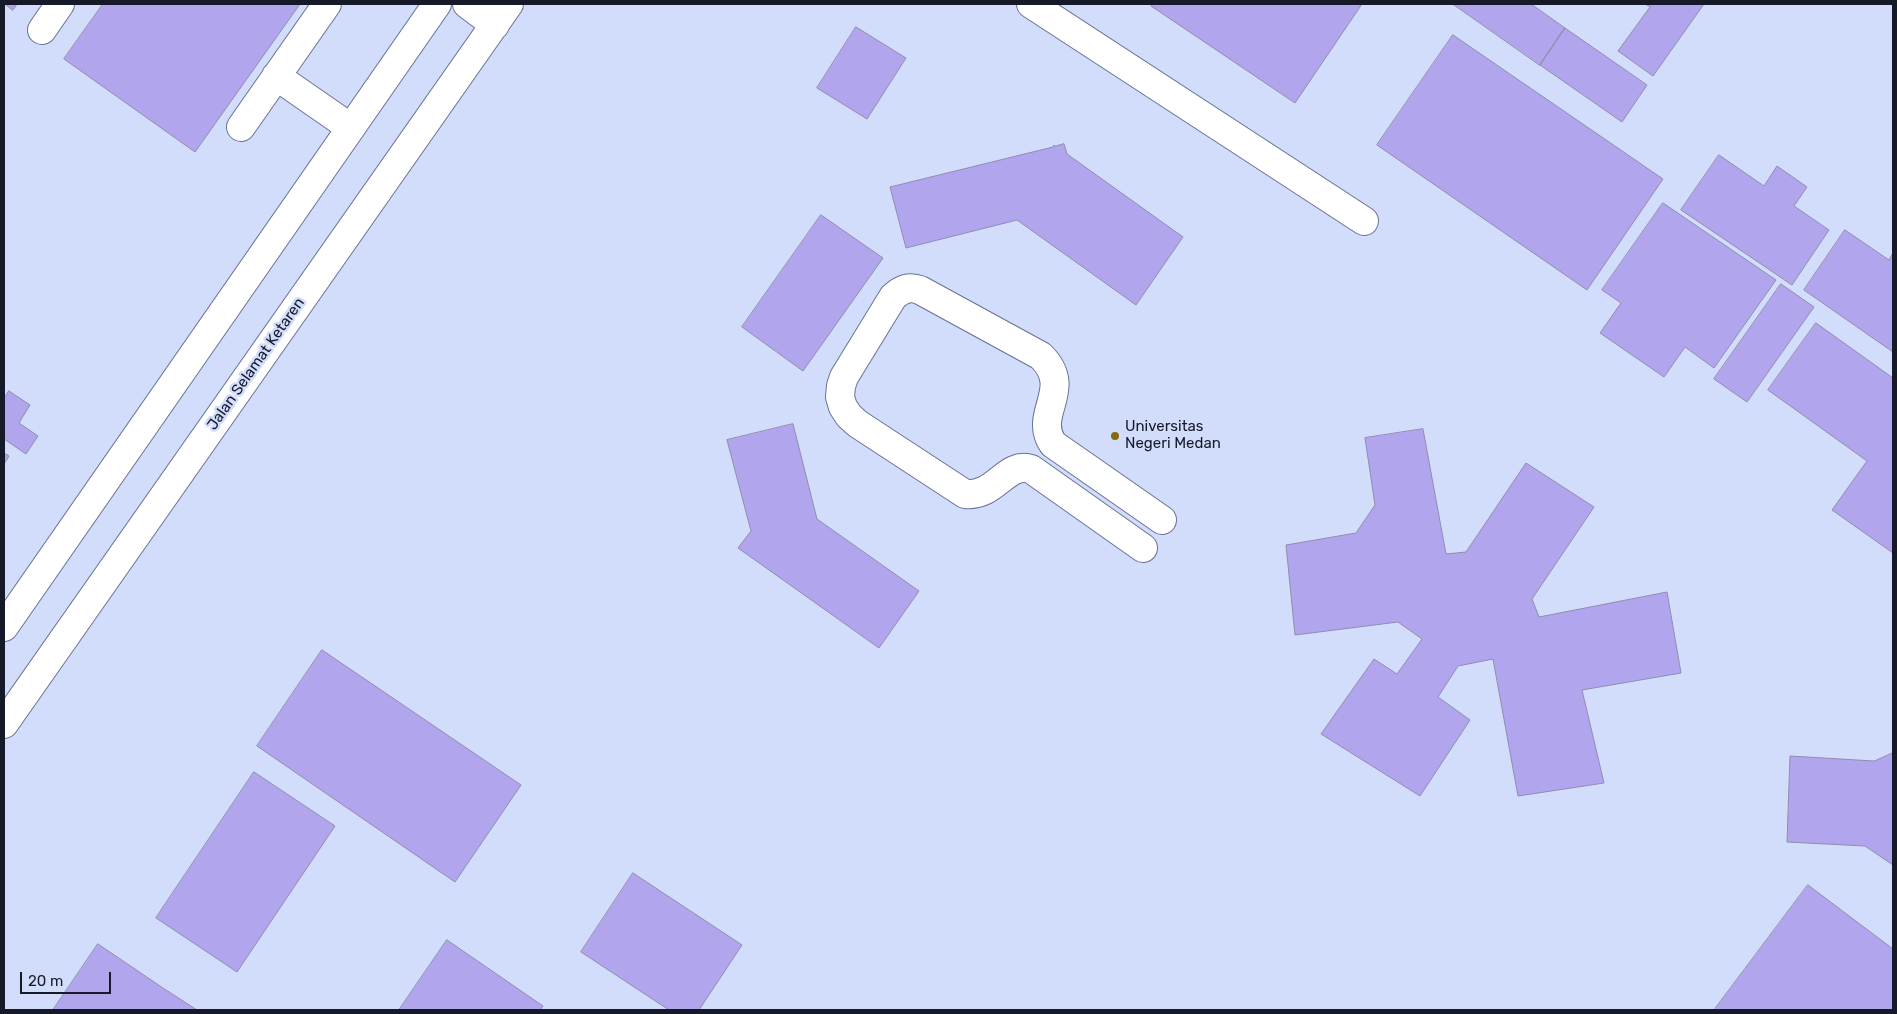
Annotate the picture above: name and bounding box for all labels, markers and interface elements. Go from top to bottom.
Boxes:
street label: Jalan Selamat Ketaren [204,294,308,434]
place label: Universitas Negeri Medan [1125,418,1221,453]
marker: Universitas Negeri Medan [1109,430,1121,442]
scale bar [22,962,114,994]
text: 20 m [28,972,63,990]

